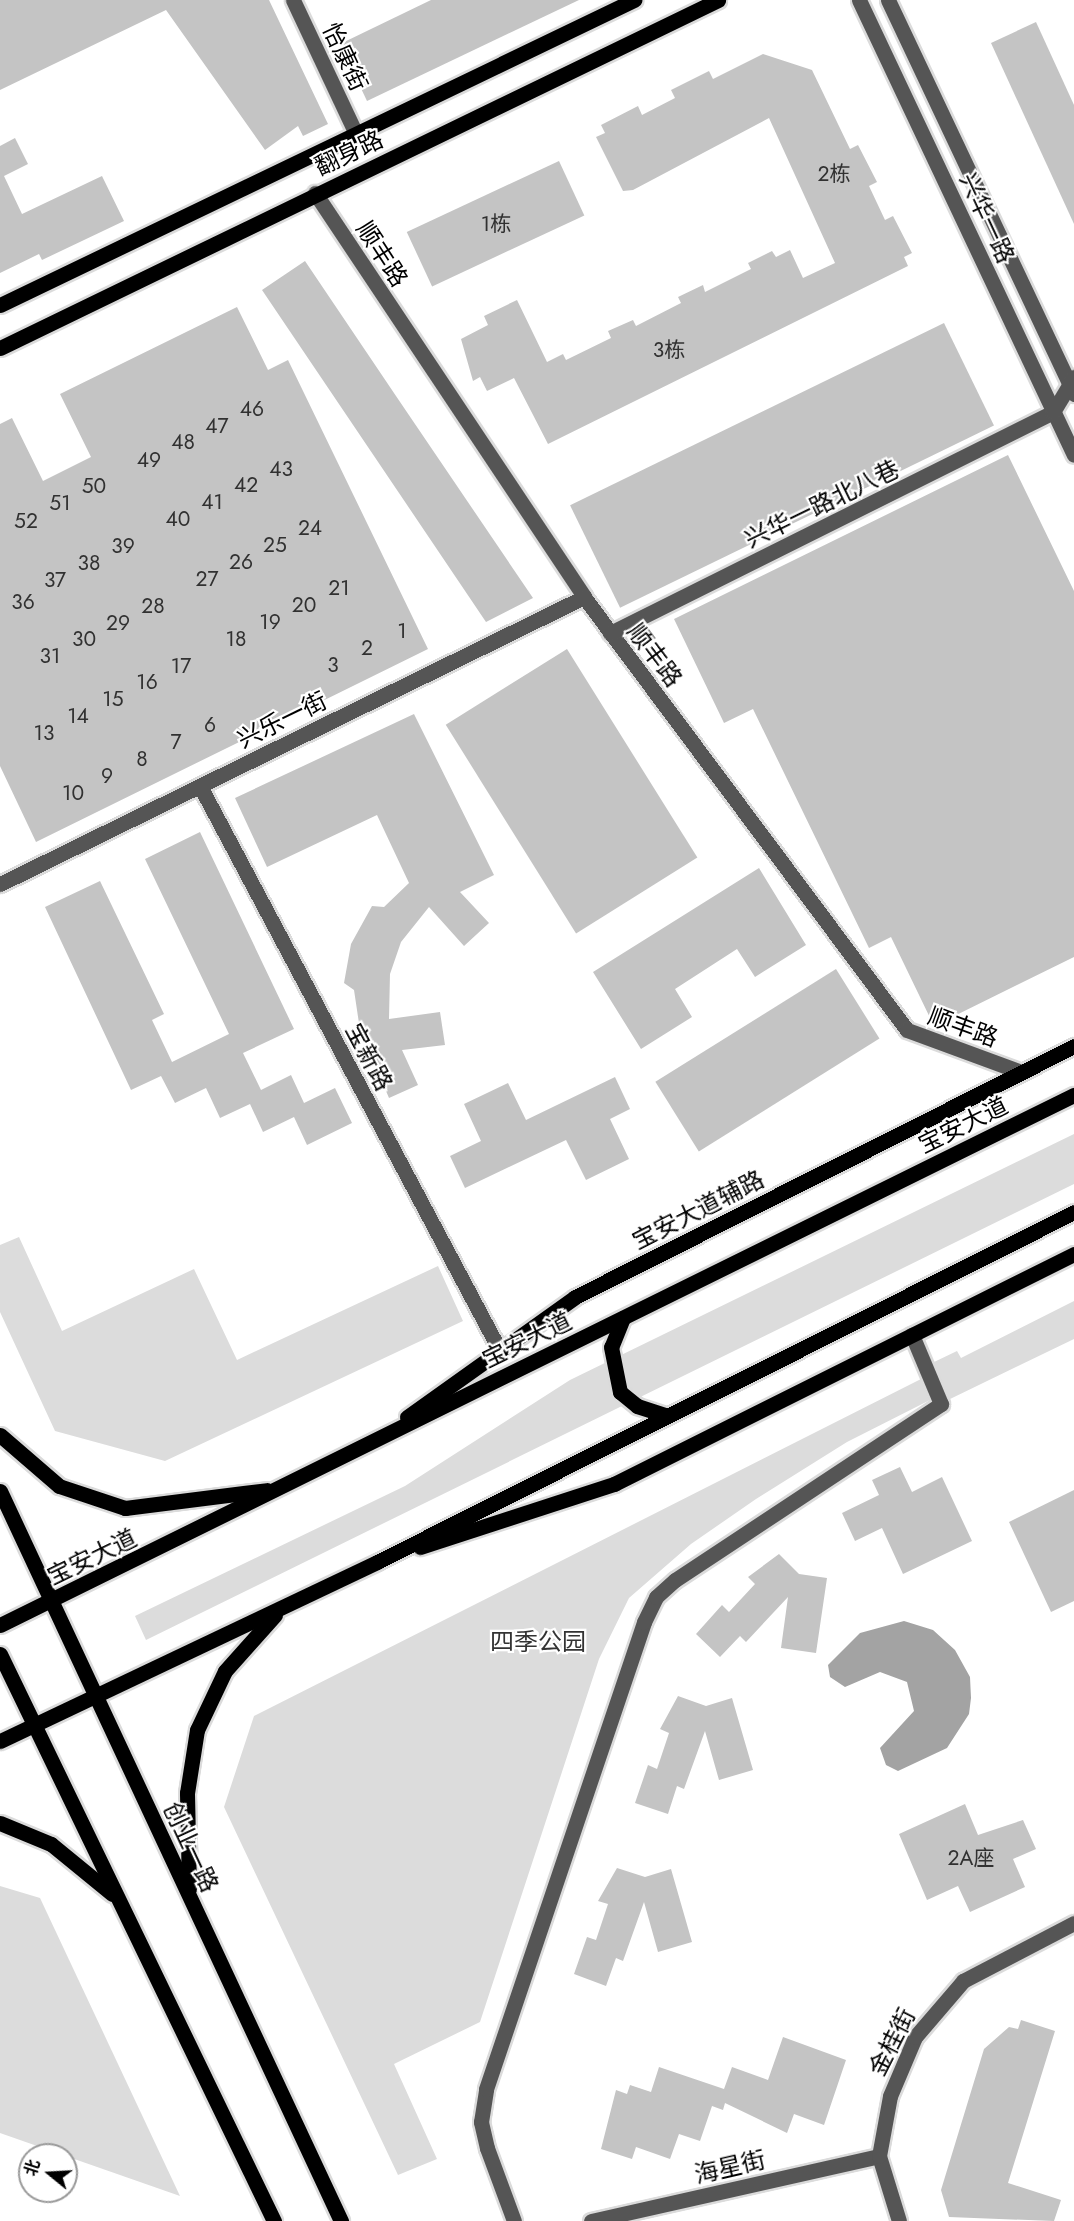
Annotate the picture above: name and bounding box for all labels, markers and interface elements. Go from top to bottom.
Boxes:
street label: 怡康街 [317,18,373,96]
street label: 翻身路 [310,125,388,181]
house number: 2栋 [818,161,850,187]
street label: 兴华一路 [954,168,1020,268]
house number: 1栋 [481,211,511,237]
street label: 顺丰路 [350,216,414,292]
house number: 3栋 [653,337,685,363]
house number: 46 [240,396,264,422]
house number: 47 [205,413,229,439]
house number: 48 [171,429,195,455]
house number: 49 [137,447,161,473]
street label: 兴华一路北八巷 [740,454,904,554]
house number: 43 [269,456,293,482]
house number: 42 [234,472,258,498]
house number: 50 [82,473,106,499]
house number: 41 [201,489,223,515]
house number: 51 [49,490,71,516]
house number: 40 [166,506,190,532]
house number: 52 [14,508,38,534]
house number: 24 [298,515,322,541]
house number: 25 [263,532,287,558]
house number: 39 [111,533,135,559]
house number: 26 [229,549,253,575]
house number: 38 [78,550,100,576]
house number: 27 [196,566,218,592]
house number: 37 [44,567,66,593]
house number: 21 [328,575,350,601]
house number: 36 [11,589,35,615]
house number: 20 [292,592,316,618]
house number: 28 [141,593,165,619]
house number: 19 [259,609,281,635]
house number: 29 [106,610,130,636]
house number: 1 [397,618,407,644]
street label: 顺丰路 [622,618,688,692]
house number: 30 [72,626,96,652]
house number: 18 [226,626,246,652]
house number: 2 [361,635,373,661]
house number: 31 [40,643,60,669]
house number: 3 [327,652,339,678]
house number: 17 [171,653,191,679]
house number: 16 [136,669,158,695]
house number: 15 [102,686,124,712]
street label: 兴乐一街 [233,686,331,754]
house number: 14 [67,703,89,729]
house number: 6 [204,712,216,738]
house number: 13 [34,720,54,746]
house number: 7 [170,729,182,755]
house number: 8 [136,746,148,772]
house number: 9 [101,763,113,789]
house number: 10 [62,780,84,806]
street label: 顺丰路 [924,1001,1002,1053]
street label: 宝新路 [339,1018,399,1096]
street label: 宝安大道 [914,1091,1012,1159]
street label: 宝安大道辅路 [627,1164,769,1256]
street label: 宝安大道 [478,1306,576,1374]
street label: 宝安大道 [43,1523,141,1591]
park label: 四季公园 [490,1628,586,1656]
street label: 创业一路 [158,1797,224,1897]
house number: 2A座 [948,1845,994,1871]
street label: 金桂街 [863,2003,921,2081]
north arrow [18,2143,78,2203]
street label: 海星街 [692,2145,768,2189]
text: 北 [19,2157,46,2179]

